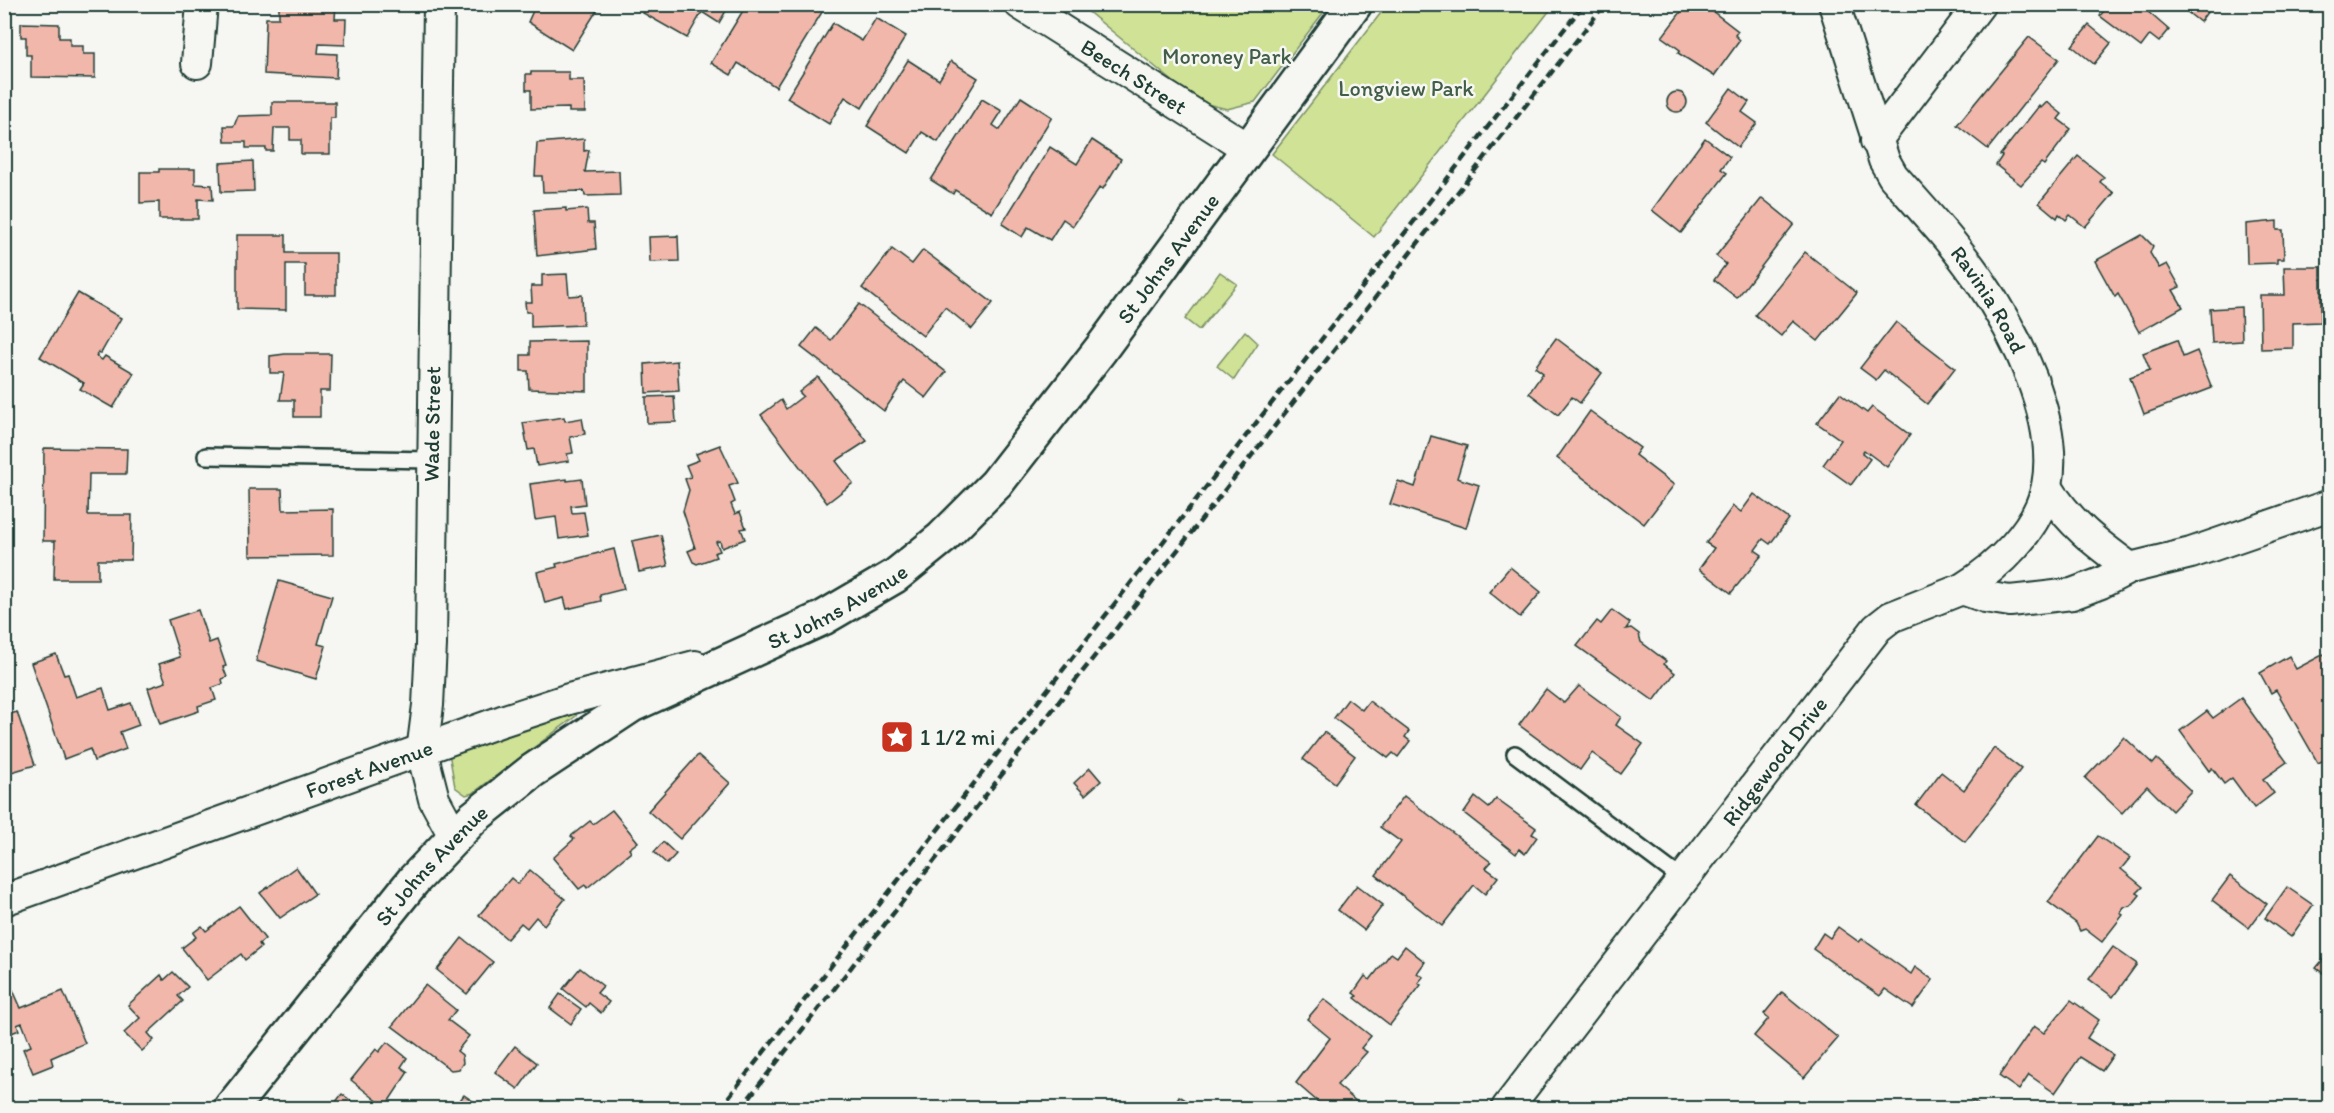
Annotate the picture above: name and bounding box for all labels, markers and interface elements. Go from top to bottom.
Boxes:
street label: Beech Street [1076,33,1192,120]
park label: Moroney Park [1162,43,1292,70]
park label: Longview Park [1338,75,1474,102]
street label: St Johns Avenue [1111,188,1225,329]
street label: Ravinia Road [1945,240,2033,358]
street label: Wade Street [417,366,447,482]
street label: St Johns Avenue [763,558,913,655]
street label: Ridgewood Drive [1716,691,1833,831]
place icon: 1 1/2 mi [879,719,915,755]
place label: 1 1/2 mi [920,724,995,751]
street label: Forest Avenue [302,734,436,804]
street label: St Johns Avenue [369,798,493,931]

